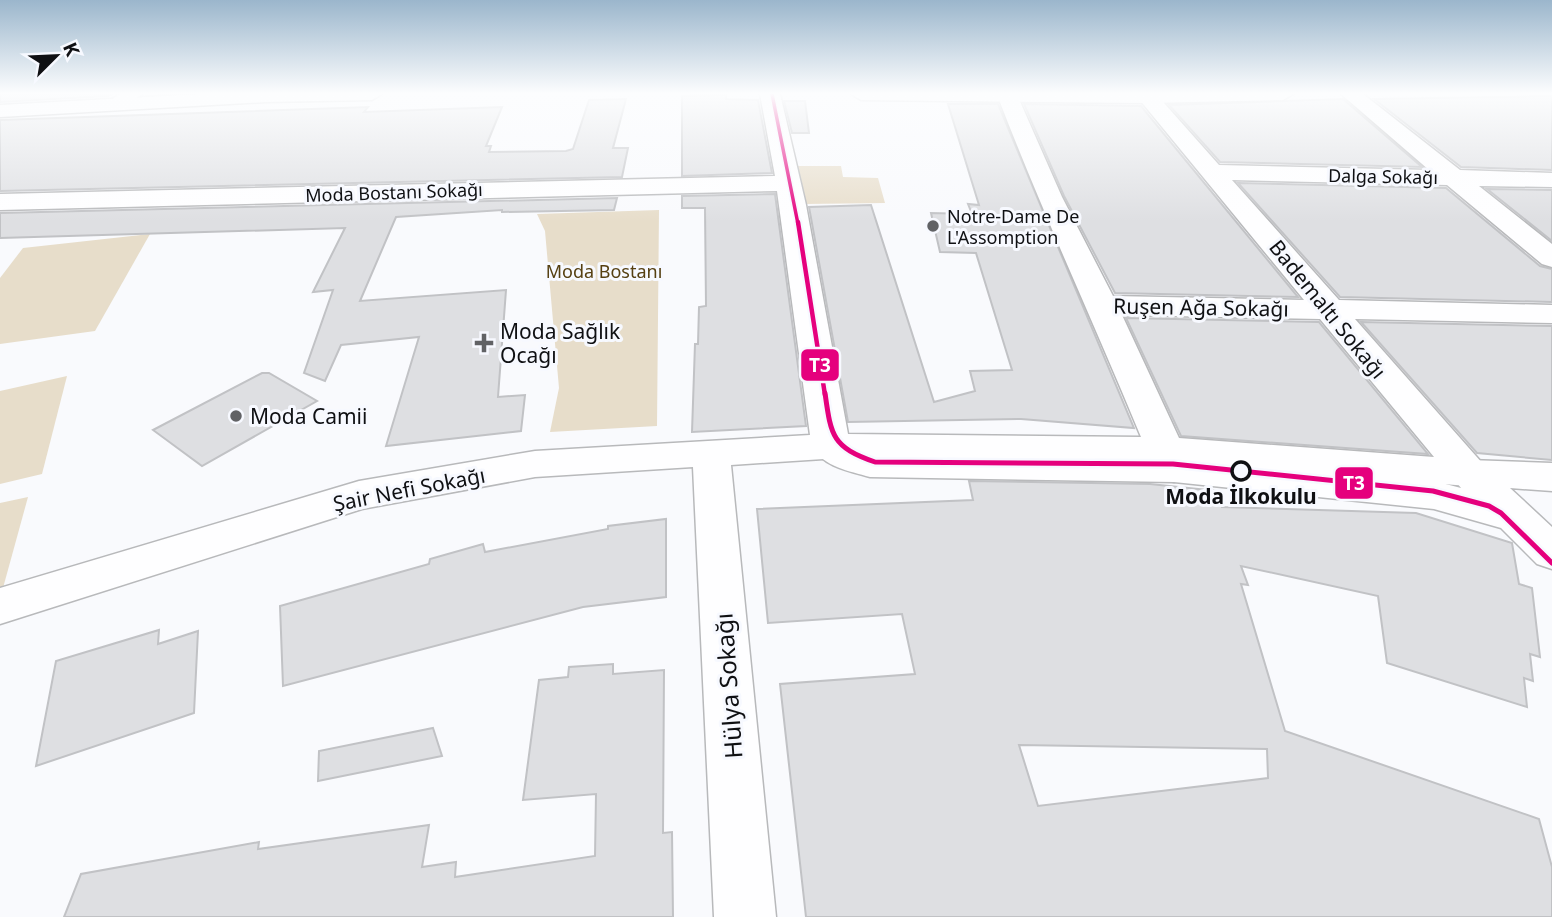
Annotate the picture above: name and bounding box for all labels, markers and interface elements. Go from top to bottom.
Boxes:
north arrow [21,21,91,91]
text: K [57,38,86,60]
street label: Dalga Sokağı [1328,163,1438,189]
street label: Moda Bostanı Sokağı [305,177,483,207]
place label: Notre-Dame De L'Assomption [947,204,1079,249]
marker: Notre-Dame De L'Assomption [925,218,941,234]
street label: Bademaltı Sokağı [1263,234,1393,384]
park label: Moda Bostanı [546,259,662,283]
street label: Ruşen Ağa Sokağı [1113,291,1289,323]
place label: Moda Sağlık Ocağı [500,317,621,369]
marker: Moda Sağlık Ocağı [474,333,494,353]
line badge: T3 [800,348,840,382]
text: T3 [809,352,831,378]
place label: Moda Camii [250,402,367,430]
marker: Moda Camii [228,408,244,424]
street label: Şair Nefi Sokağı [331,461,487,517]
marker: Moda İlkokulu [1231,461,1251,481]
line badge: T3 [1334,466,1374,500]
text: T3 [1343,470,1365,496]
place label: Moda İlkokulu [1165,482,1317,510]
street label: Hülya Sokağı [706,612,750,760]

